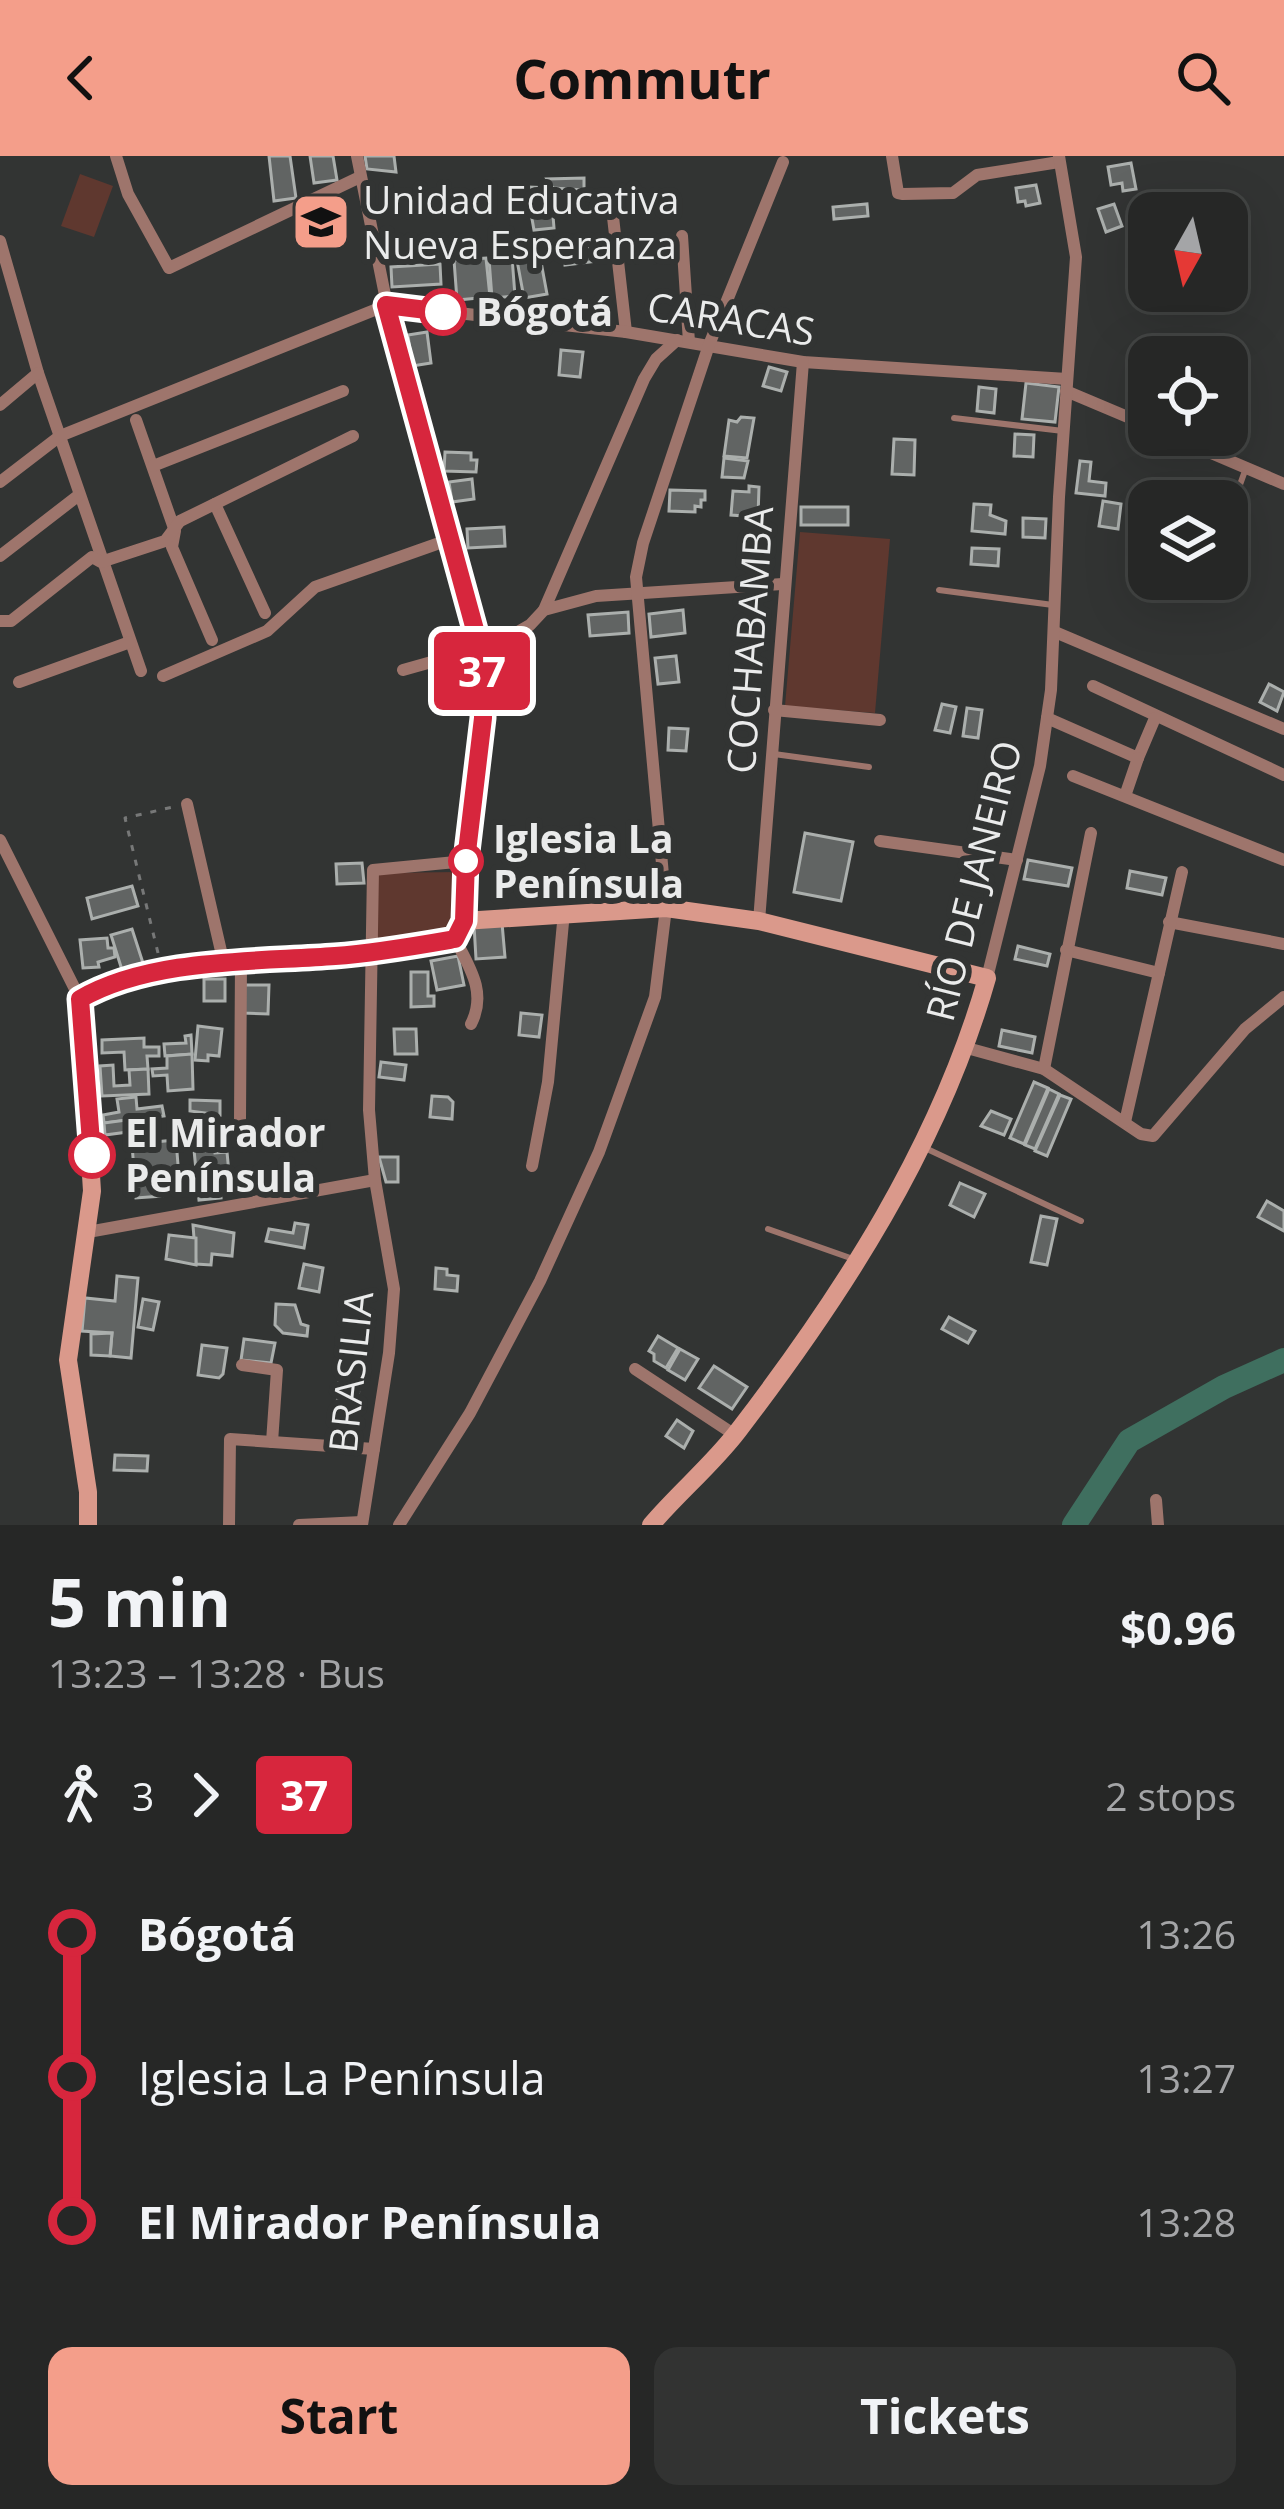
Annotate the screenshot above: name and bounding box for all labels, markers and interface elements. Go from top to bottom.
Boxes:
text: Commutr [513,41,771,115]
icon: back [48,45,114,111]
icon: search [1170,45,1236,111]
place label: Unidad Educativa Nueva Esperanza [363,172,679,270]
school or university icon: Unidad Educativa Nueva Esperanza [290,191,352,253]
north arrow [1128,192,1248,312]
map controls [1128,192,1248,600]
street label: CARACAS [644,278,819,357]
place label: Bógotá [476,284,613,337]
marker: Bógotá [421,290,465,334]
button: locate [1128,336,1248,456]
button: layers [1128,480,1248,600]
street label: COCHABAMBA [713,504,784,775]
line badge: 37 [428,632,536,710]
text: 37 [458,642,506,699]
street label: RÍO DE JANEIRO [912,735,1033,1026]
place label: Iglesia La Península [493,811,684,909]
marker: Iglesia La Península [450,845,482,877]
place label: El Mirador Península [125,1105,325,1203]
marker: El Mirador Península [70,1133,114,1177]
street label: BRASILIA [315,1288,384,1455]
text: 5 min [48,1556,231,1646]
text: $0.96 [1120,1597,1236,1658]
text: 13:23 – 13:28 · Bus [48,1646,385,1699]
icon: walk [48,1762,114,1828]
icon: forward [172,1762,238,1828]
text: 37 [280,1766,328,1823]
text: 3 [132,1769,154,1822]
text: 2 stops [1105,1769,1236,1822]
text: Bógotá [138,1903,296,1964]
text: 13:26 [1137,1907,1236,1960]
text: Iglesia La Península [138,2047,546,2108]
text: 13:27 [1137,2051,1236,2104]
text: El Mirador Península [138,2191,601,2252]
text: 13:28 [1137,2195,1236,2248]
button: Start [48,2347,630,2485]
button: Tickets [654,2347,1236,2485]

